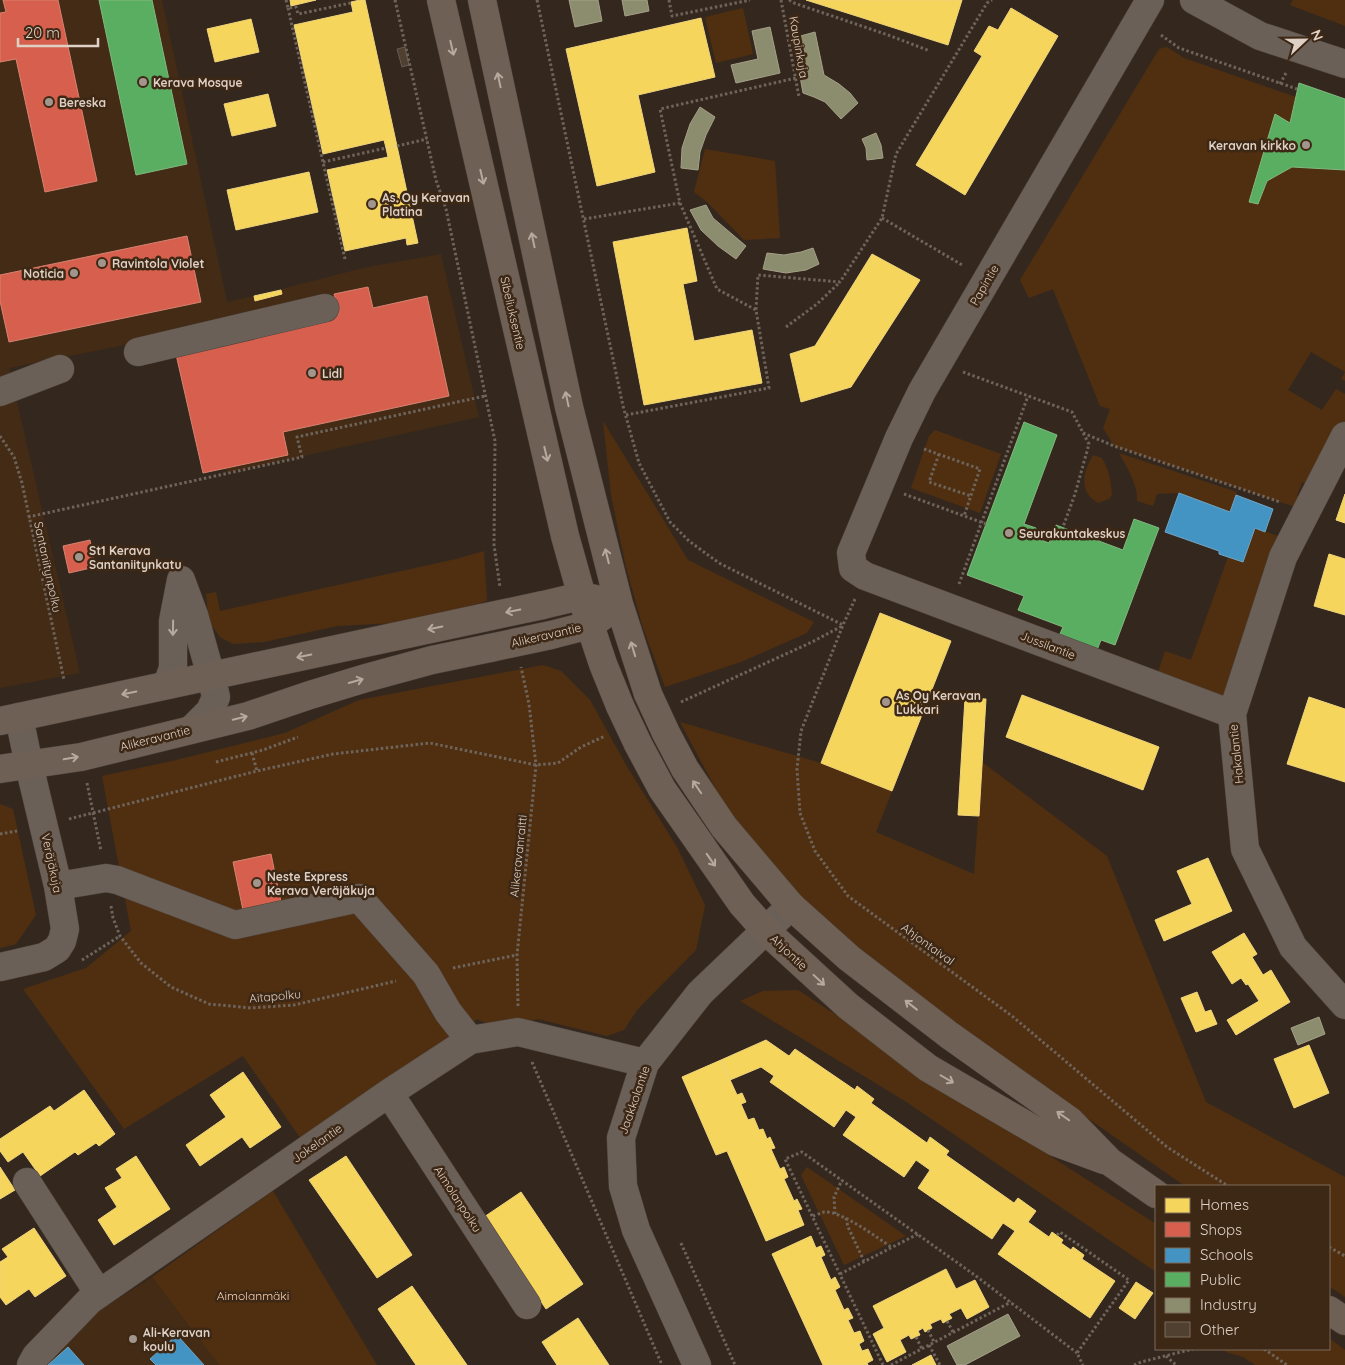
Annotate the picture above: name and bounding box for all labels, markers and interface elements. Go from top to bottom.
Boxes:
scale bar [18,15,98,47]
street label: Kaupinkuja [786,15,812,79]
north arrow [1280,15,1330,65]
text: 20 m [25,23,60,42]
text: N [1307,27,1327,43]
one-way arrow [448,39,457,55]
one-way arrow [494,72,504,88]
place label: Kerava Mosque [153,75,243,90]
marker: Kerava Mosque [137,76,149,88]
place label: Bereska [59,95,106,110]
marker: Bereska [43,96,55,108]
place label: Keravan kirkko [1208,138,1297,153]
marker: Keravan kirkko [1300,139,1312,151]
one-way arrow [478,168,487,184]
place label: As. Oy Keravan Platina [382,190,470,219]
marker: As. Oy Keravan Platina [366,198,378,210]
one-way arrow [528,232,538,248]
place label: Ravintola Violet [112,256,205,271]
marker: Ravintola Violet [96,257,108,269]
street label: Papintie [966,262,1002,308]
place label: Noticia [23,266,64,281]
marker: Noticia [68,267,80,279]
street label: Sibeliuksentie [497,275,529,351]
place label: Lidl [322,366,342,381]
marker: Lidl [306,367,318,379]
one-way arrow [562,391,571,407]
one-way arrow [542,446,551,462]
street label: Santaniitynpolku [31,520,65,614]
place label: Seurakuntakeskus [1019,526,1126,541]
marker: Seurakuntakeskus [1003,527,1015,539]
place label: St1 Kerava Santaniitynkatu [89,543,182,572]
one-way arrow [602,549,611,565]
marker: St1 Kerava Santaniitynkatu [73,551,85,563]
one-way arrow [505,607,521,616]
one-way arrow [168,620,178,636]
street label: Alikeravantie [509,620,583,650]
one-way arrow [427,624,443,633]
street label: Jussilantie [1018,628,1078,662]
one-way arrow [628,642,637,657]
one-way arrow [296,652,312,661]
one-way arrow [348,675,364,685]
place label: As Oy Keravan Lukkari [896,688,981,717]
one-way arrow [122,689,138,698]
marker: As Oy Keravan Lukkari [880,696,892,708]
one-way arrow [231,713,247,722]
street label: Alikeravantie [118,722,192,754]
street label: Hakalantie [1225,723,1247,785]
one-way arrow [62,753,78,763]
one-way arrow [692,780,702,794]
street label: Alikeravanraitti [506,814,530,898]
street label: Veräjäkuja [38,832,66,894]
one-way arrow [706,853,716,867]
place label: Neste Express Kerava Veräjäkuja [267,869,375,898]
marker: Neste Express Kerava Veräjäkuja [251,877,263,889]
street label: Ahjontaival [898,920,958,968]
street label: Ahjontie [767,931,811,973]
one-way arrow [813,974,826,986]
street label: Aitapolku [248,986,302,1006]
one-way arrow [904,1000,917,1011]
street label: Jaakkolantie [615,1063,653,1136]
one-way arrow [940,1075,954,1085]
one-way arrow [1056,1111,1070,1121]
street label: Jokelantie [289,1120,345,1166]
street label: Aimolanpolku [431,1163,485,1235]
legend [1155,1185,1330,1350]
text: Homes [1200,1195,1249,1214]
text: Shops [1200,1220,1242,1239]
text: Schools [1200,1245,1253,1264]
text: Public [1200,1270,1241,1289]
park label: Aimolanmäki [217,1288,289,1303]
text: Industry [1200,1295,1257,1314]
text: Other [1200,1320,1240,1339]
place label: Ali-Keravan koulu [143,1325,210,1354]
marker: Ali-Keravan koulu [127,1333,139,1345]

